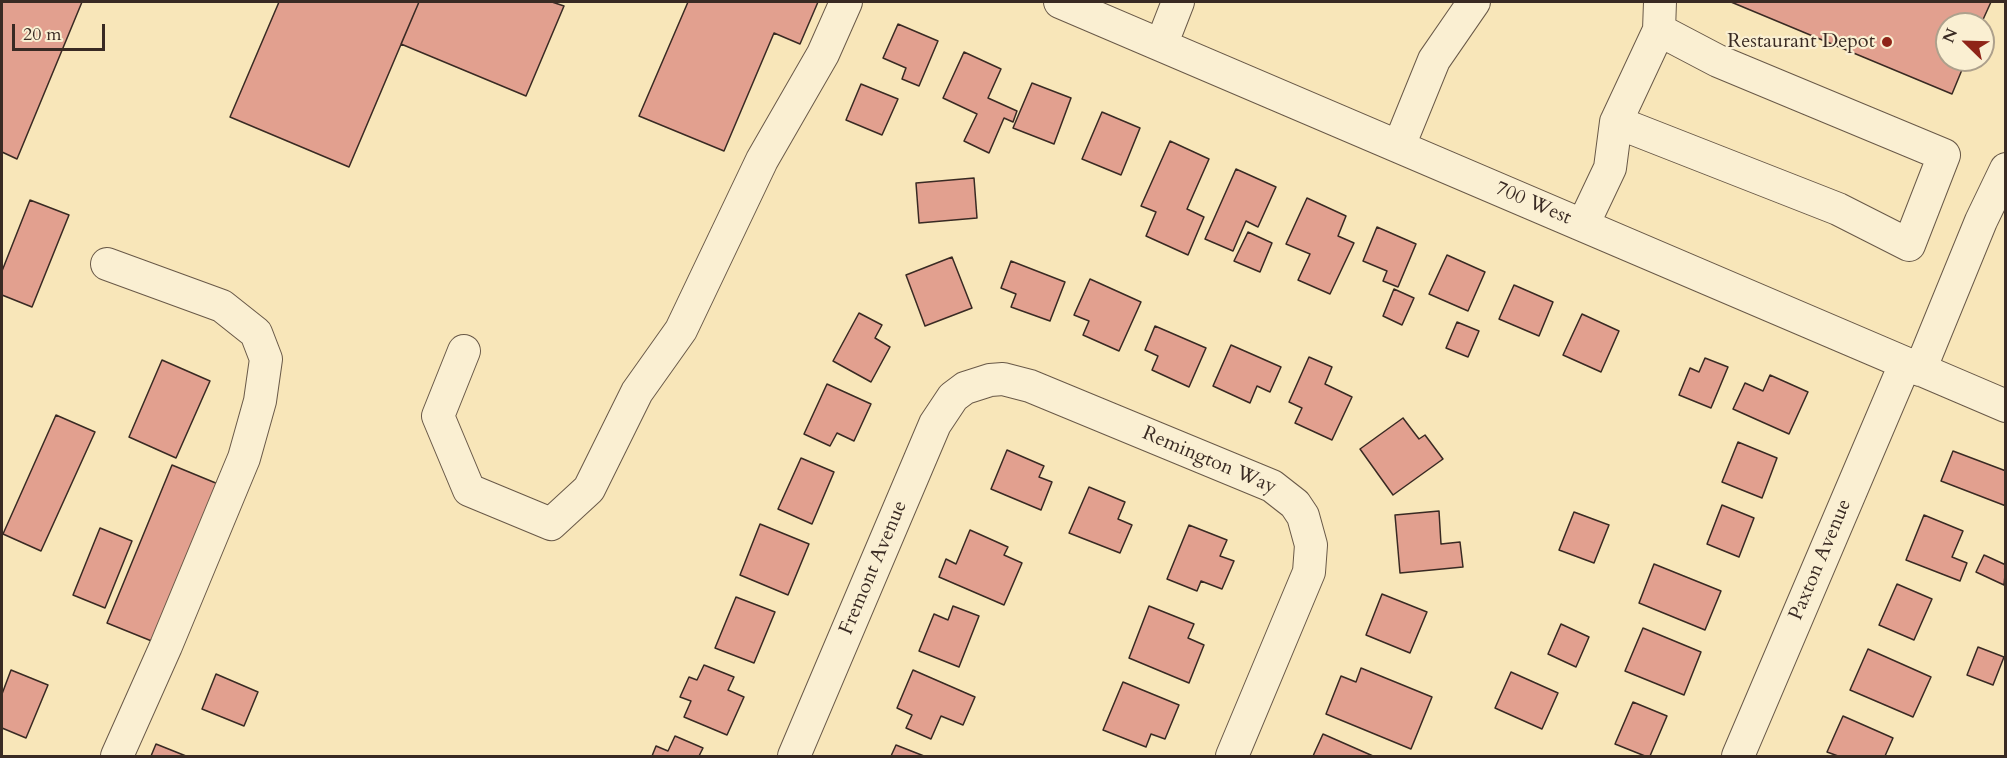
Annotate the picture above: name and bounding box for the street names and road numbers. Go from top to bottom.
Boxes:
street label: 700 West [1491,177,1575,231]
street label: Remington Way [1138,422,1280,500]
street label: Paxton Avenue [1785,496,1857,624]
street label: Fremont Avenue [835,497,913,639]

